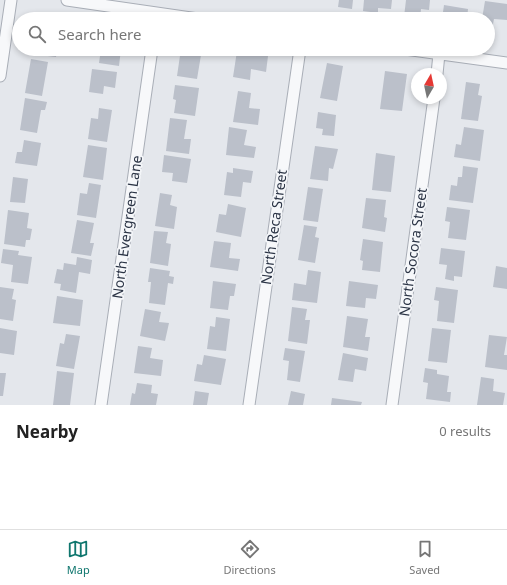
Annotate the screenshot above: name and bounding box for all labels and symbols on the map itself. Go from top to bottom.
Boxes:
north arrow [411,68,447,104]
street label: North Evergreen Lane [107,154,146,300]
street label: North Reca Street [256,168,291,286]
street label: North Socora Street [394,186,431,317]

